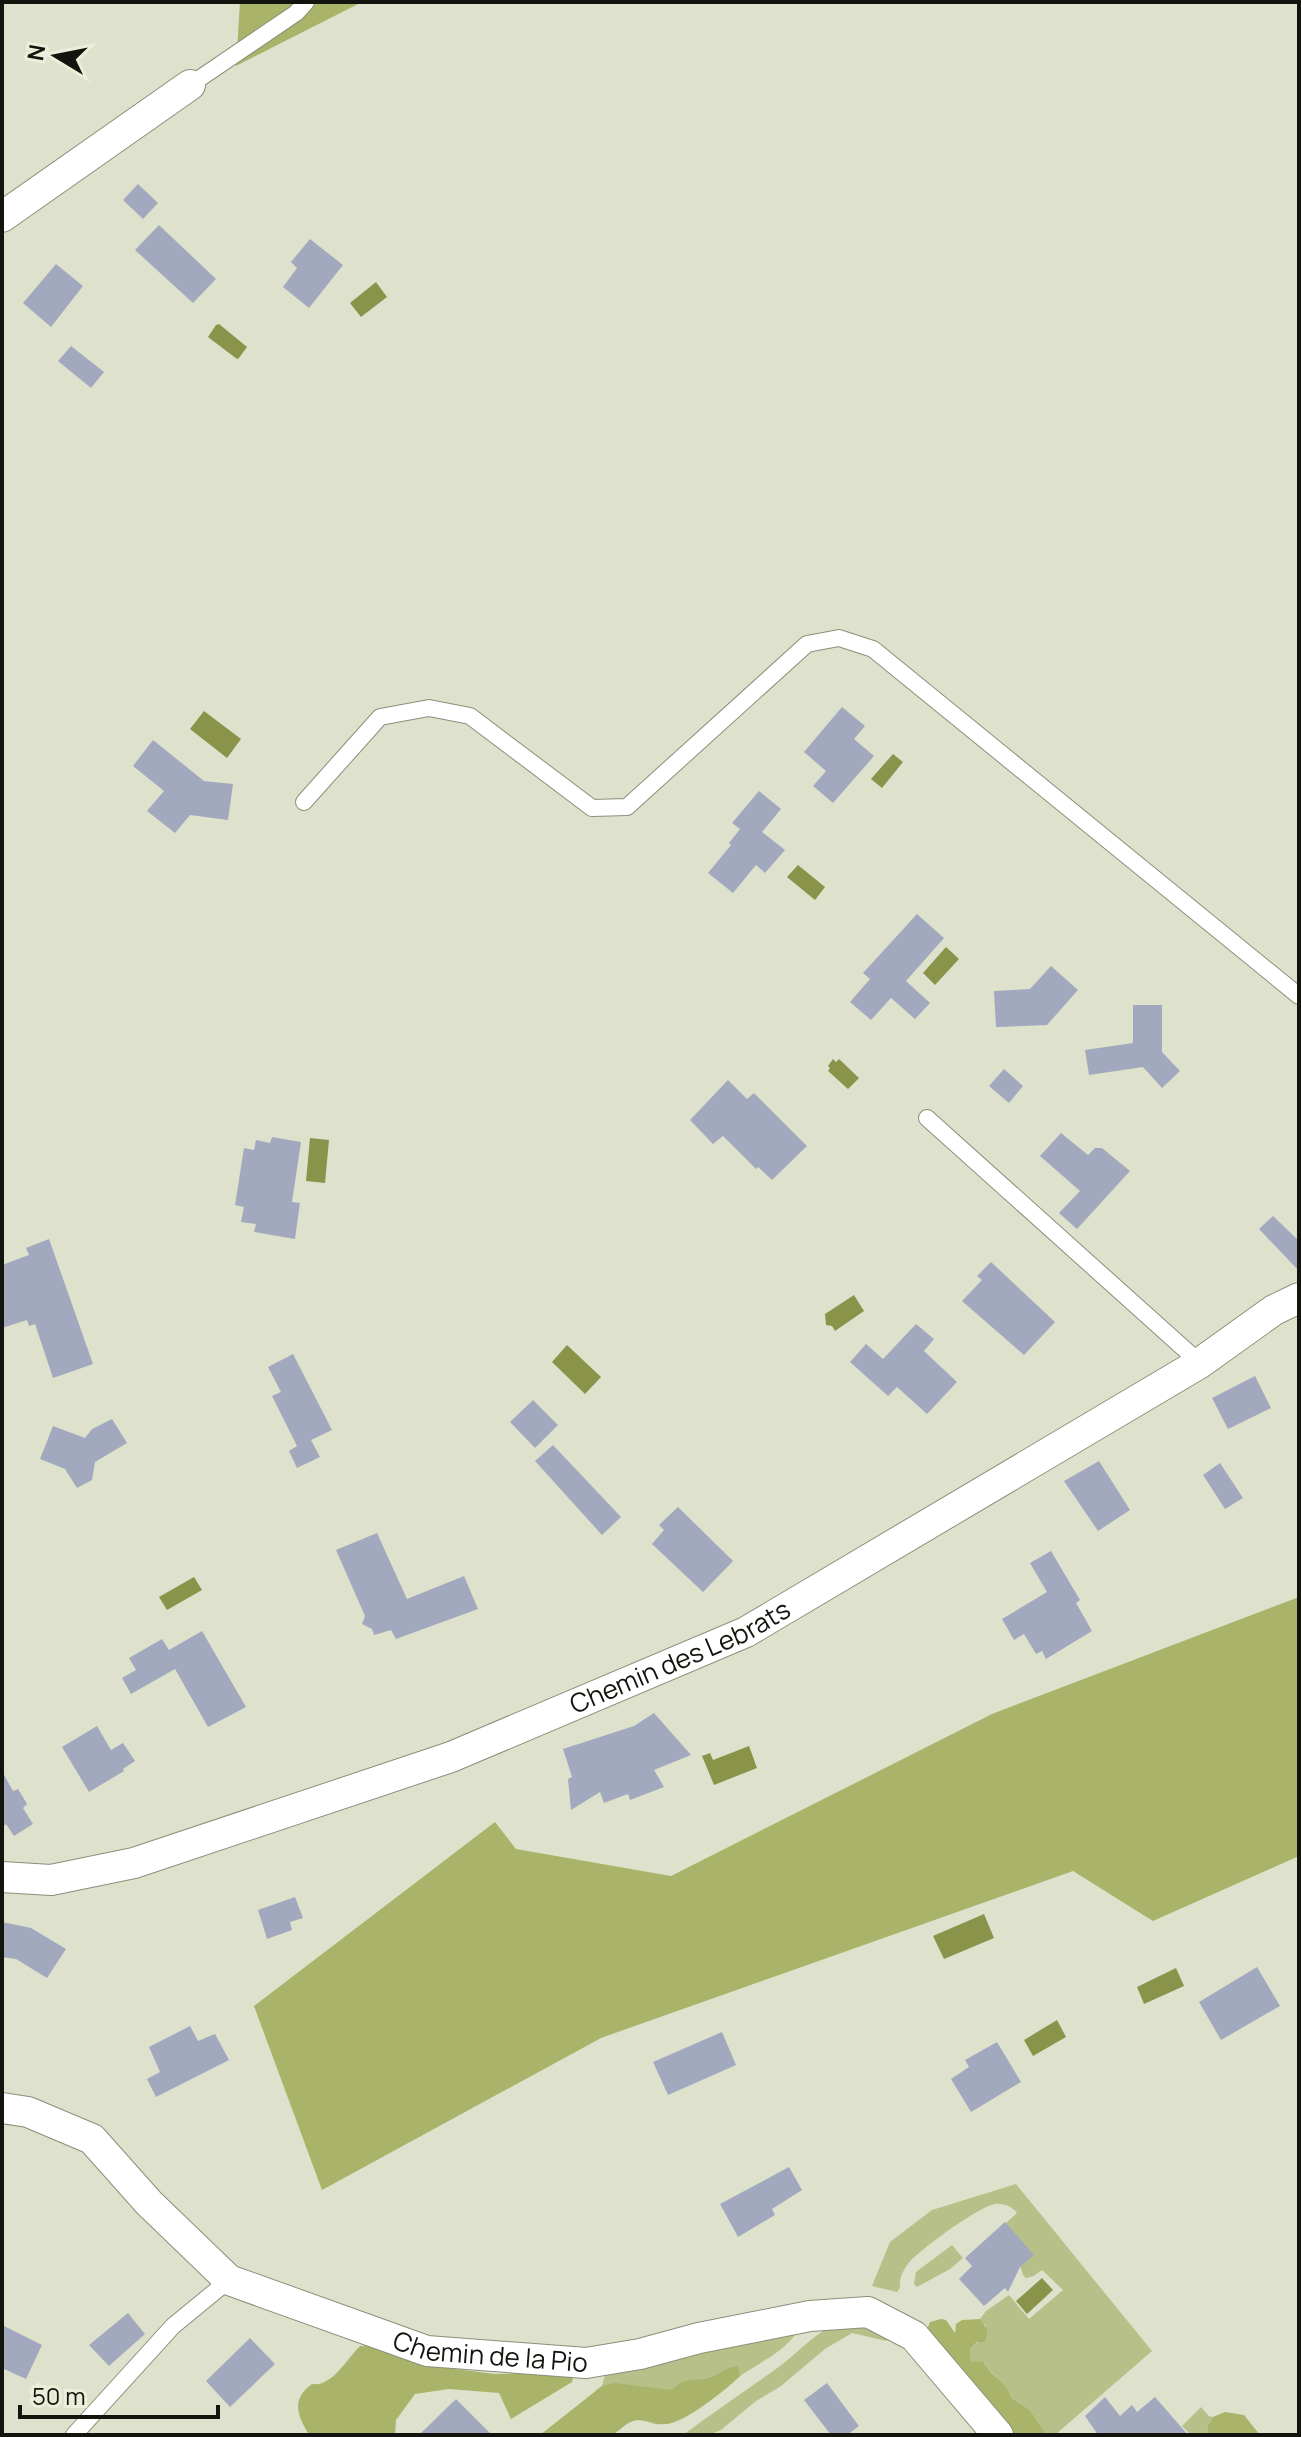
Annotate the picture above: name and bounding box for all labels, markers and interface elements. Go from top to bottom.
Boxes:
north arrow [16,16,96,96]
text: N [20,42,52,63]
street label: Chemin des Lebrats [564,1591,797,1722]
street label: Chemin de la Pio [388,2321,589,2380]
scale bar [20,2369,218,2419]
text: 50 m [32,2379,86,2412]

